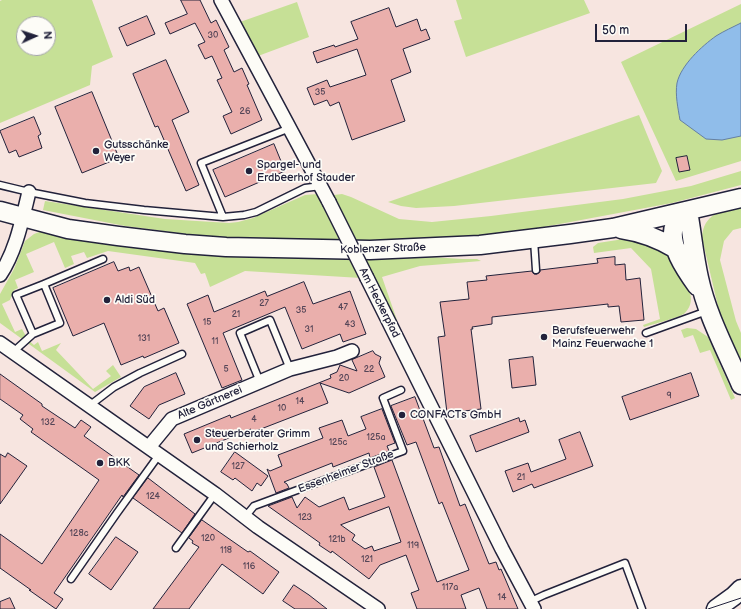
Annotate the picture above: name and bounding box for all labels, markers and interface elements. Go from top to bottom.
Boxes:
north arrow [16,16,56,56]
scale bar [597,16,689,42]
text: 50 m [602,23,629,38]
text: N [41,31,54,40]
house number: 30 [208,31,218,41]
house number: 35 [315,88,325,98]
house number: 26 [240,107,250,117]
place label: Gutsschänke Weyer [104,138,169,164]
marker: Gutsschänke Weyer [91,146,101,156]
place label: Spargel- und Erdbeerhof Stauder [257,158,355,184]
marker: Spargel- und Erdbeerhof Stauder [244,166,254,176]
street label: Koblenzer Straße [340,241,426,257]
street label: Am Heckerpfad [356,266,402,340]
place label: Aldi Süd [115,293,155,307]
marker: Aldi Süd [102,295,112,305]
house number: 27 [259,299,269,309]
house number: 47 [338,303,348,313]
house number: 35 [296,306,306,316]
house number: 21 [232,310,240,320]
house number: 15 [203,318,211,328]
house number: 43 [344,320,356,330]
place label: Berufsfeuerwehr Mainz Feuerwache 1 [552,324,653,350]
house number: 31 [304,325,314,335]
marker: Berufsfeuerwehr Mainz Feuerwache 1 [539,332,549,342]
house number: 131 [138,334,150,344]
house number: 11 [212,337,218,347]
house number: 5 [223,365,229,375]
house number: 22 [364,365,374,375]
house number: 20 [339,374,349,384]
street label: Alte Gärtnerei [176,383,244,423]
house number: 9 [666,391,672,401]
house number: 14 [296,397,304,407]
house number: 10 [278,404,286,414]
place label: CONFACTs GmbH [410,408,501,422]
marker: CONFACTs GmbH [397,410,407,420]
house number: 4 [251,415,257,425]
house number: 132 [41,418,55,428]
place label: Steuerberater Grimm und Schierholz [205,427,310,453]
house number: 125a [366,433,386,443]
marker: Steuerberater Grimm und Schierholz [192,435,202,445]
house number: 125c [329,438,347,448]
street label: Essenheimer Straße [296,448,396,496]
place label: BKK [108,456,130,470]
marker: BKK [95,458,105,468]
house number: 127 [231,462,245,472]
house number: 21 [517,473,525,483]
house number: 124 [146,492,160,502]
house number: 123 [298,513,312,523]
house number: 128c [70,529,88,539]
house number: 120 [201,534,215,544]
house number: 121b [328,535,346,545]
house number: 119 [407,541,419,551]
house number: 118 [220,546,232,556]
house number: 121 [361,555,373,565]
house number: 116 [243,562,255,572]
house number: 117a [442,583,458,593]
house number: 14 [498,593,506,603]

